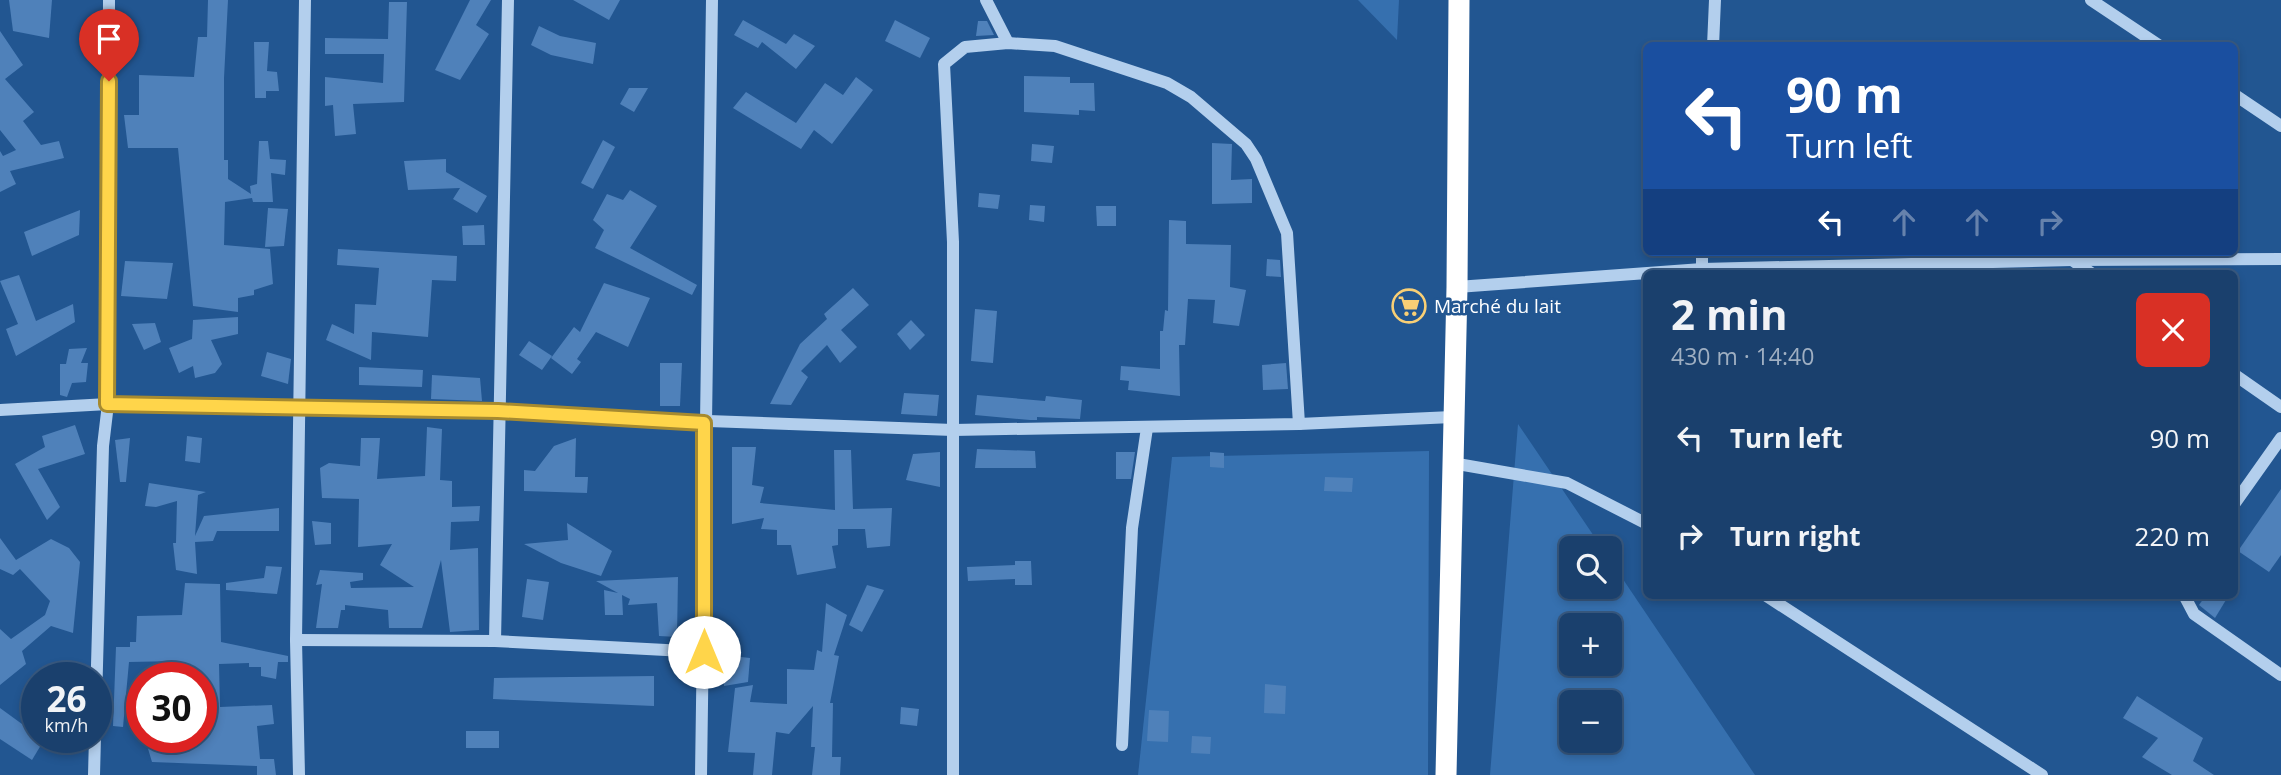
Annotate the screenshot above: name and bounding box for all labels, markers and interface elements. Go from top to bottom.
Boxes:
pin [79,9,139,81]
icon: arrive [90,20,128,58]
text: 90 m [1786,61,1903,127]
icon: left [1671,70,1762,161]
text: Turn left [1786,124,1912,167]
icon: left [1812,203,1850,241]
icon: ahead [1885,203,1923,241]
icon: ahead [1958,203,1996,241]
icon: right [2031,203,2069,241]
text: 2 min [1671,285,1788,342]
supermarket icon: Marché du lait [1390,287,1428,325]
place label: Marché du lait [1434,293,1561,319]
button: close [2136,293,2210,367]
text: 430 m · 14:40 [1671,340,1814,372]
icon: left [1671,419,1709,457]
text: Turn left [1730,420,1842,456]
text: 90 m [2149,420,2210,456]
icon: right [1671,517,1709,555]
text: Turn right [1730,518,1861,554]
text: 220 m [2135,518,2210,554]
map controls [1559,536,1622,753]
button: search [1559,536,1622,599]
button: + [1559,613,1622,676]
position arrow [667,615,741,689]
speed limit sign: 30 [126,662,217,753]
text: 26 [46,675,87,722]
button: − [1559,690,1622,753]
text: km/h [45,713,88,737]

